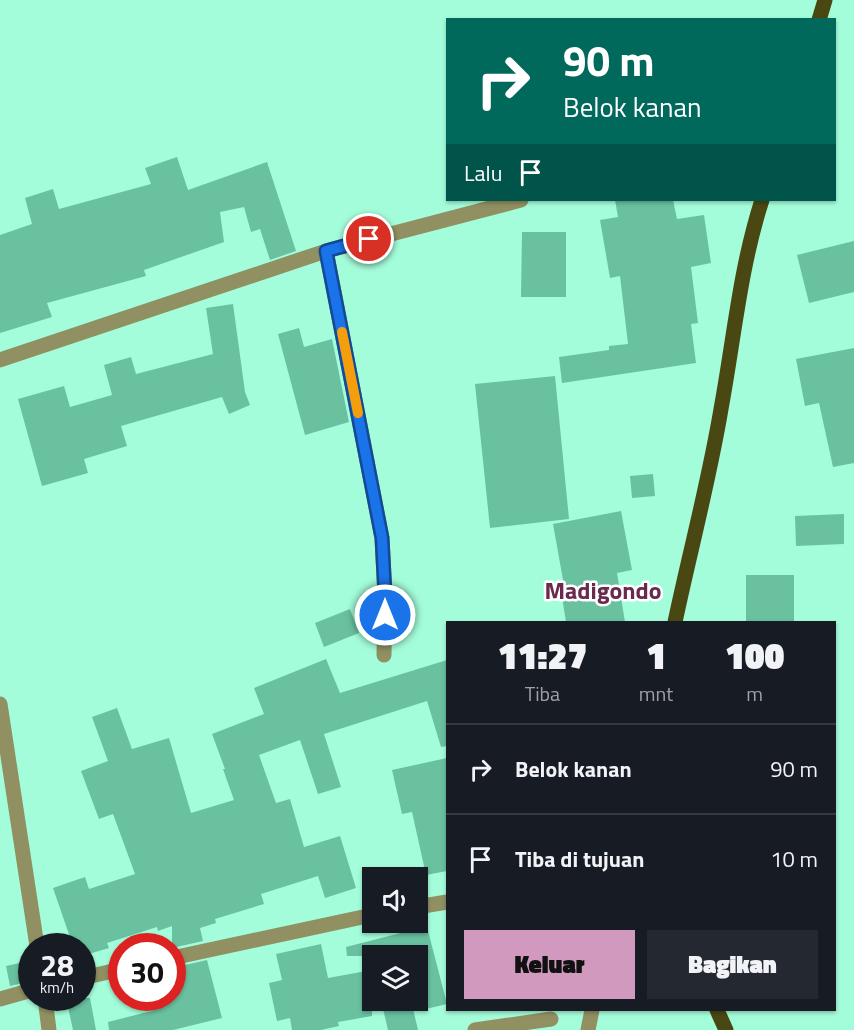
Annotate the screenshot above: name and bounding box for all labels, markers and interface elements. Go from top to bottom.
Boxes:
text: 90 m [563,28,655,92]
icon: right [464,42,542,120]
text: Belok kanan [563,86,702,127]
text: Lalu [464,156,502,190]
icon: arrive [514,156,547,189]
pin [343,213,394,264]
icon: arrive [352,222,385,255]
district label: Madigondo [544,572,662,608]
position arrow [353,583,417,647]
text: 11:27 [498,628,587,683]
text: 1 [646,628,666,683]
text: 100 [725,628,784,683]
text: Tiba [525,678,560,709]
text: mnt [639,678,673,709]
text: m [746,678,763,709]
text: Belok kanan [515,752,632,786]
text: 90 m [770,752,818,786]
icon: right [464,753,497,786]
text: Tiba di tujuan [515,842,644,876]
text: 10 m [770,842,818,876]
icon: arrive [464,843,497,876]
map controls [362,867,428,1011]
button: sound [362,867,428,933]
button: Keluar [464,930,635,999]
button: Bagikan [647,930,818,999]
speed limit sign: 30 [108,933,186,1011]
text: 28 [40,942,74,988]
button: layers [362,945,428,1011]
text: km/h [40,976,74,999]

